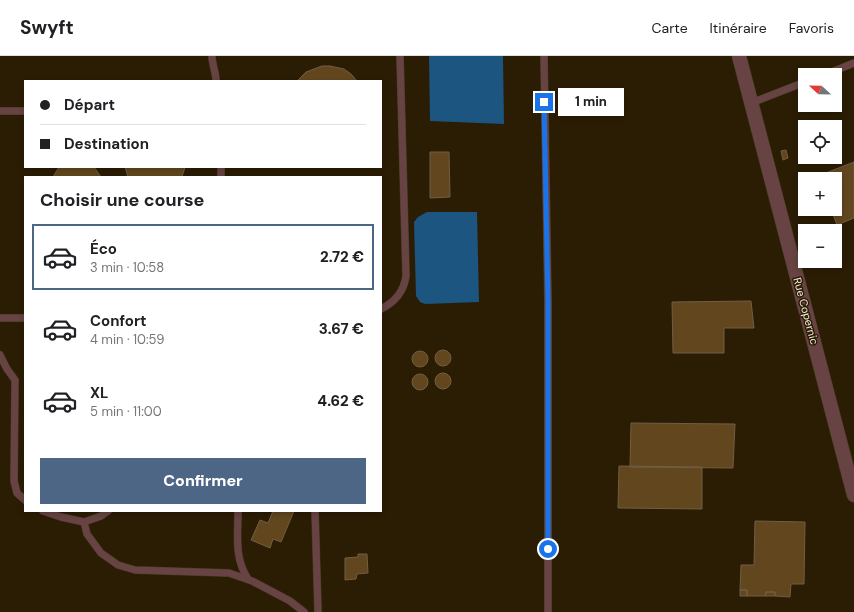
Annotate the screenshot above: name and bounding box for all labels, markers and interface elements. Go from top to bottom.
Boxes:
text: Swyft [20,15,74,40]
text: Carte [652,19,688,37]
text: Itinéraire [710,19,767,37]
text: Favoris [789,19,834,37]
north arrow [798,68,842,112]
map controls [798,68,842,268]
callout: 1 min [558,88,624,116]
route end [535,93,553,111]
text: 1 min [575,93,607,110]
text: Départ [64,95,115,115]
button: locate [798,120,842,164]
text: Destination [64,134,149,154]
button: + [798,172,842,216]
text: Choisir une course [40,188,204,212]
button: − [798,224,842,268]
icon: car [42,239,78,275]
text: Éco [90,239,117,259]
text: 2.72 € [320,247,364,267]
text: 3 min · 10:58 [90,259,164,276]
street label: Rue Copernic [790,276,822,346]
icon: car [42,311,78,347]
text: Confort [90,311,147,331]
text: 3.67 € [319,319,364,339]
text: 4 min · 10:59 [90,331,164,348]
icon: car [42,383,78,419]
text: XL [90,383,108,403]
text: 4.62 € [317,391,364,411]
text: 5 min · 11:00 [90,403,162,420]
button: Confirmer [40,458,366,504]
route start [539,540,557,558]

